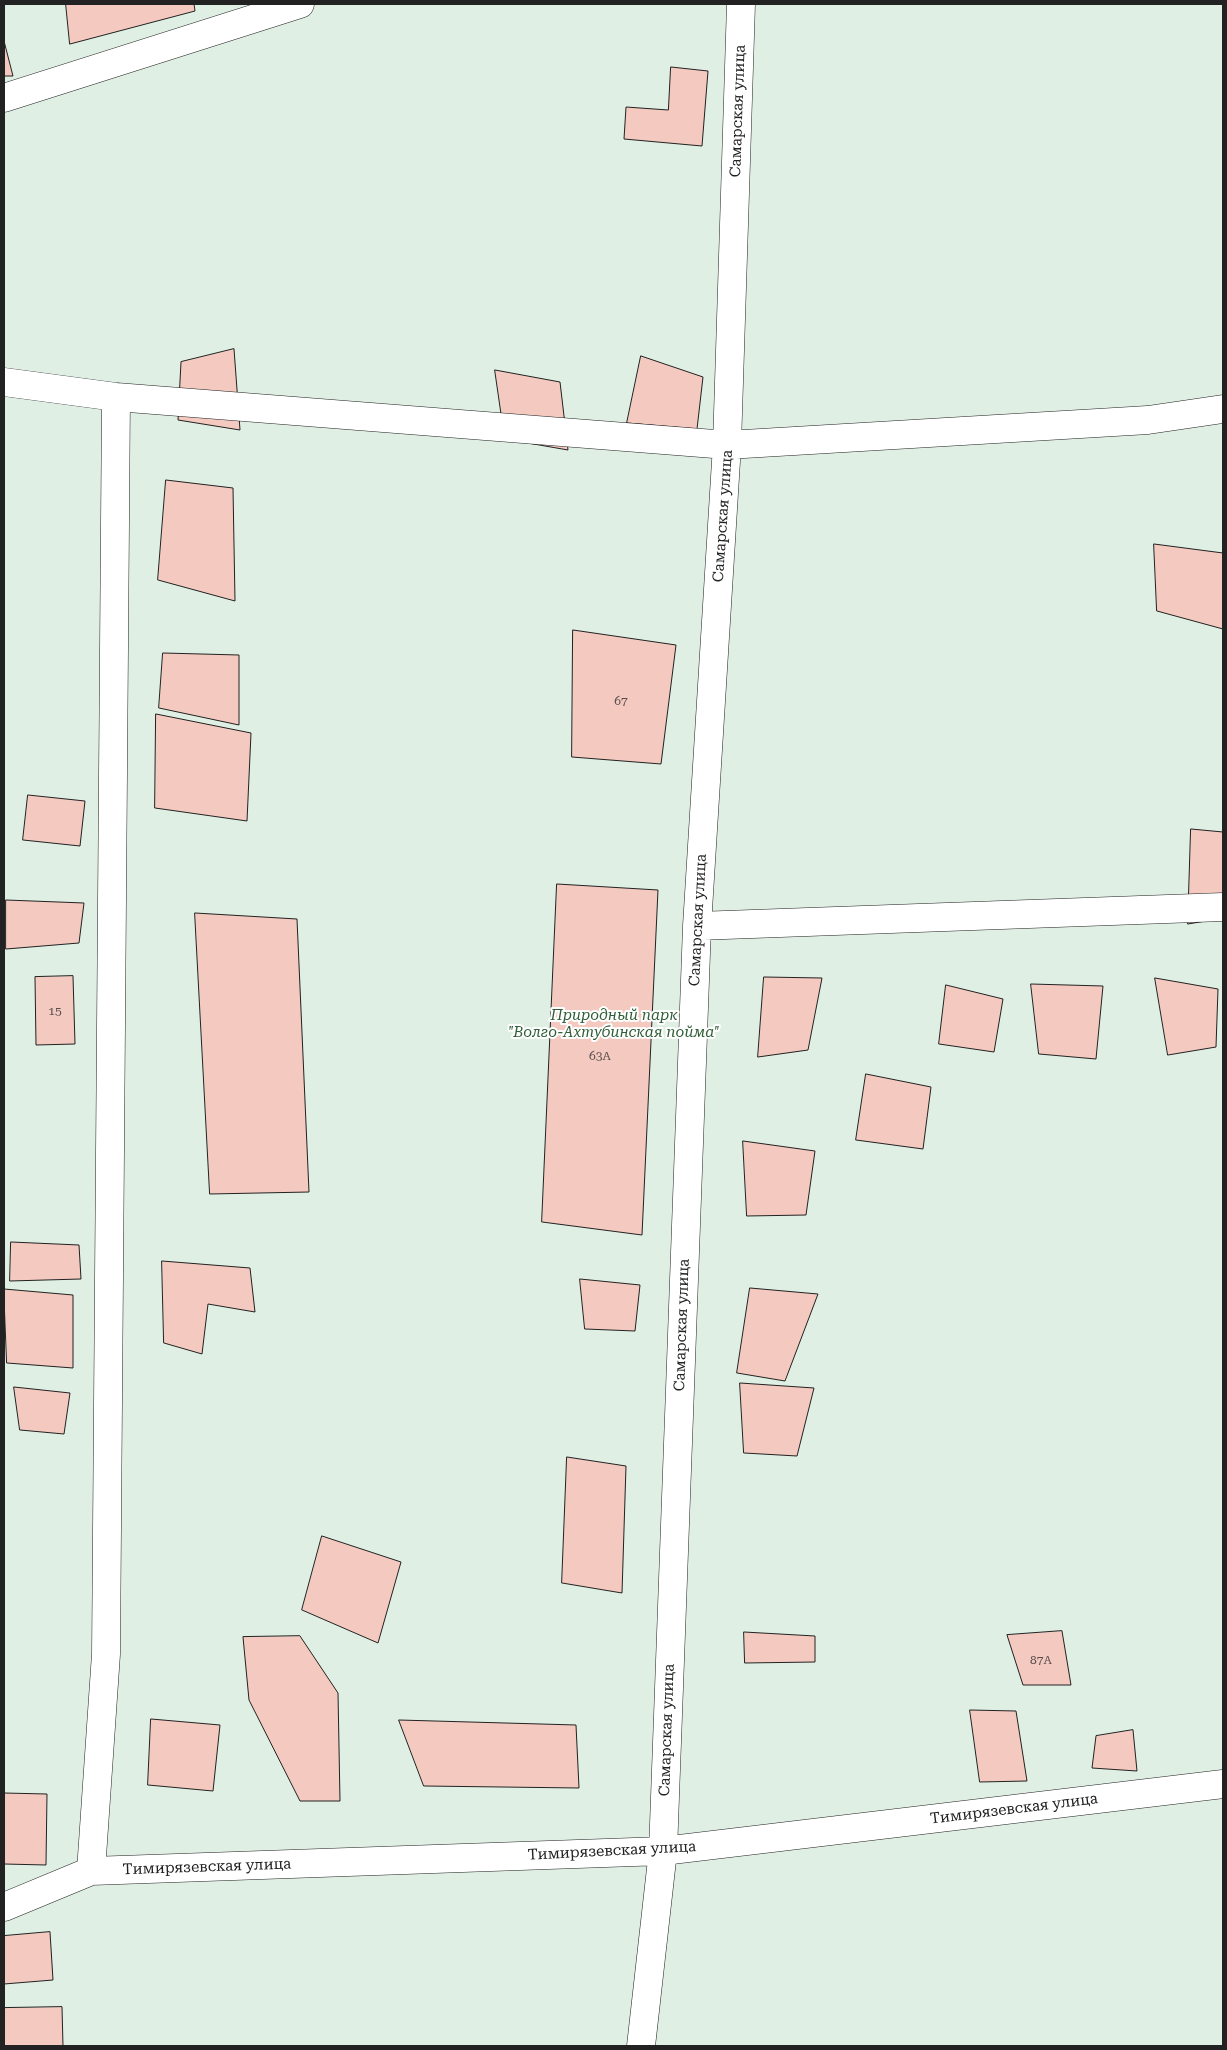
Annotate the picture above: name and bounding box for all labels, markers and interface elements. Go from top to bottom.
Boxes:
street label: Самарская улица [727,44,749,178]
street label: Самарская улица [709,449,737,583]
house number: 67 [614,694,628,708]
street label: Самарская улица [686,853,710,987]
house number: 15 [48,1004,62,1018]
park label: Природный парк "Волго-Ахтубинская пойма" [508,1007,720,1042]
house number: 63А [589,1049,611,1063]
street label: Самарская улица [671,1258,693,1392]
house number: 87А [1030,1653,1052,1667]
street label: Самарская улица [656,1663,678,1797]
street label: Тимирязевская улица [929,1790,1099,1828]
street label: Тимирязевская улица [527,1838,697,1864]
street label: Тимирязевская улица [122,1855,292,1879]

